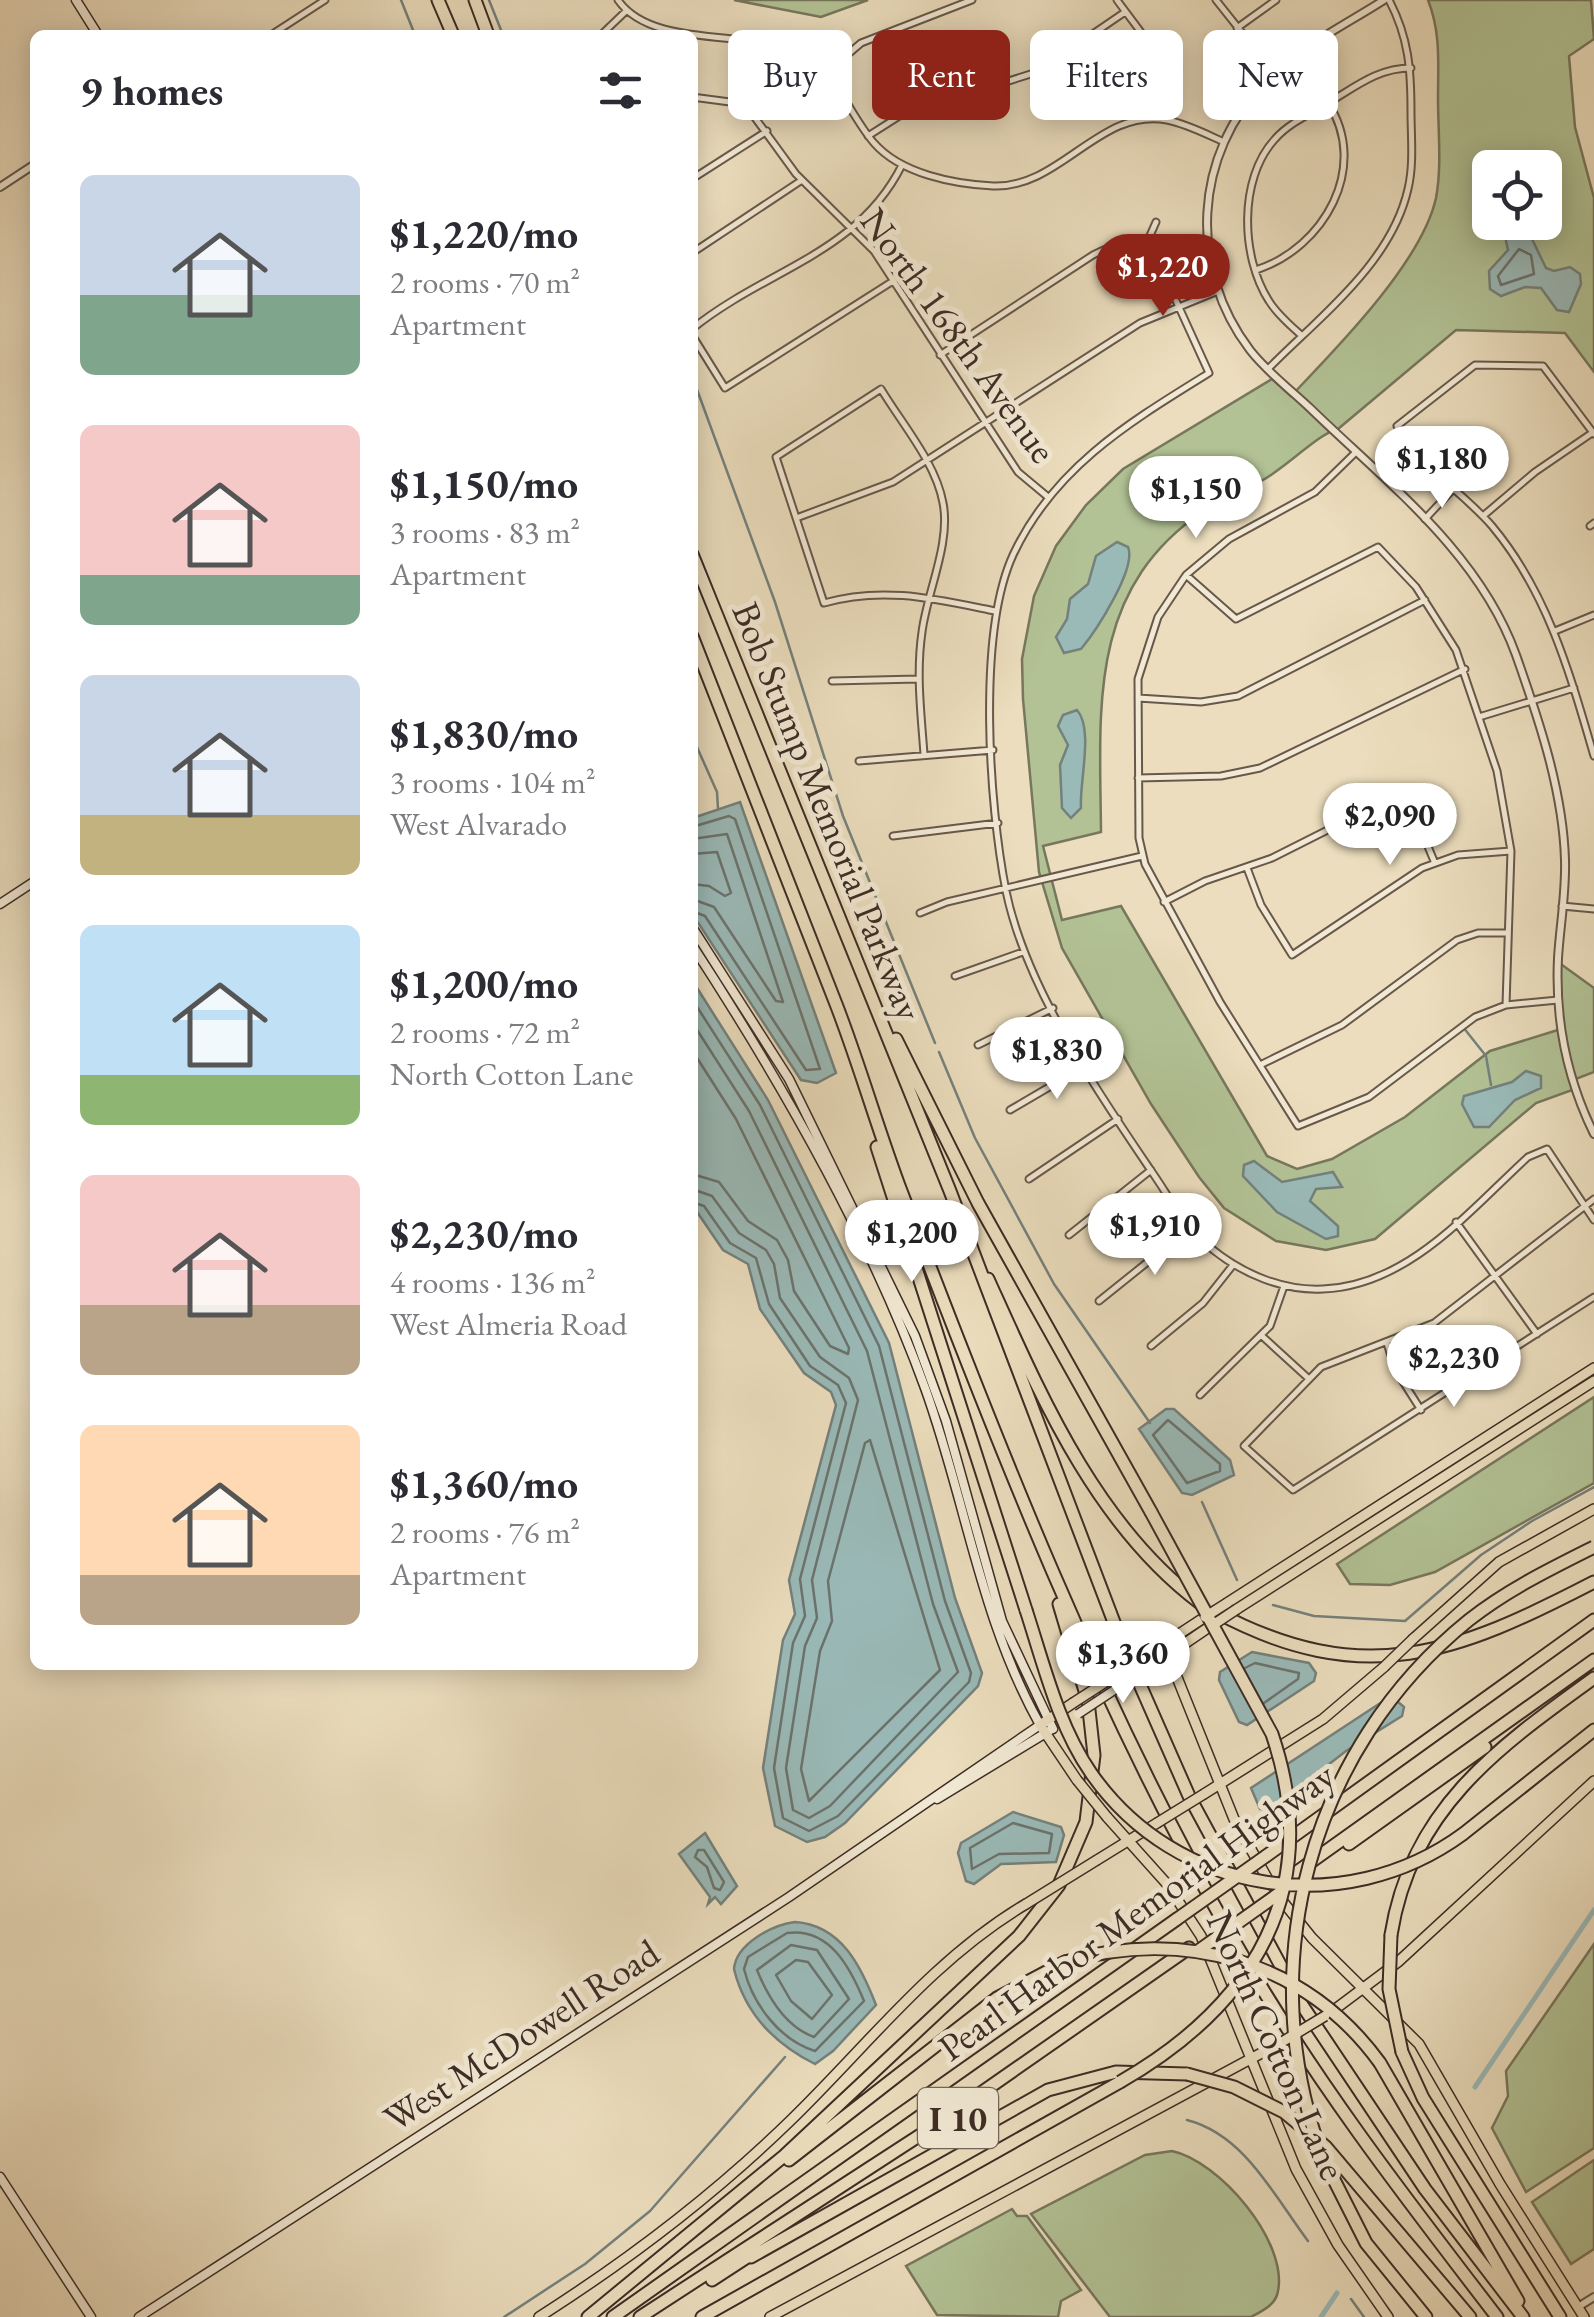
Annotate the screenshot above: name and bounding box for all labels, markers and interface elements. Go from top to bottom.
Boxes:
chip: Buy [728,30,852,120]
chip: Rent [872,30,1010,120]
chip: Filters [1030,30,1183,120]
chip: New [1203,30,1338,120]
text: 9 homes [80,63,223,118]
icon: filters [593,63,648,118]
map controls [1472,150,1562,240]
button: locate [1472,150,1562,240]
street label: North 168th Avenue [850,198,1068,472]
text: $1,220/mo [390,206,578,261]
icon: home [160,215,280,335]
pin: $1,220 [1082,234,1244,319]
text: $1,220 [1118,245,1208,287]
text: 2 rooms · 70 m² [390,261,580,303]
text: Apartment [390,303,526,345]
pin: $1,180 [1361,426,1523,511]
text: $1,180 [1397,437,1487,479]
text: $1,150/mo [390,456,578,511]
pin: $1,150 [1115,456,1277,541]
icon: home [160,465,280,585]
text: $1,150 [1151,467,1241,509]
text: 3 rooms · 83 m² [390,511,580,553]
text: Apartment [390,553,526,595]
street label: Bob Stump Memorial Parkway [722,595,935,1028]
text: $1,830/mo [390,706,578,761]
icon: home [160,715,280,835]
text: 3 rooms · 104 m² [390,761,596,803]
pin: $2,090 [1309,783,1471,868]
text: $2,090 [1345,794,1435,836]
text: West Alvarado [390,803,567,845]
text: $1,200/mo [390,956,578,1011]
icon: home [160,965,280,1085]
text: 2 rooms · 72 m² [390,1011,580,1053]
pin: $1,830 [976,1017,1138,1102]
text: $1,830 [1012,1028,1102,1070]
text: North Cotton Lane [390,1053,633,1095]
pin: $1,910 [1074,1193,1236,1278]
pin: $1,200 [831,1200,993,1285]
text: $1,910 [1110,1204,1200,1246]
text: $2,230/mo [390,1206,578,1261]
text: $1,200 [867,1211,957,1253]
icon: home [160,1215,280,1335]
text: 4 rooms · 136 m² [390,1261,596,1303]
text: West Almeria Road [390,1303,627,1345]
pin: $2,230 [1373,1325,1535,1410]
text: $2,230 [1409,1336,1499,1378]
text: $1,360/mo [390,1456,578,1511]
icon: home [160,1465,280,1585]
text: 2 rooms · 76 m² [390,1511,580,1553]
text: Apartment [390,1553,526,1595]
pin: $1,360 [1042,1621,1204,1706]
text: $1,360 [1078,1632,1168,1674]
street label: Pearl Harbor Memorial Highway [928,1750,1344,2071]
street label: North Cotton Lane [1196,1903,1358,2187]
street label: West McDowell Road [374,1927,669,2142]
road number: I 10 [918,2088,998,2148]

